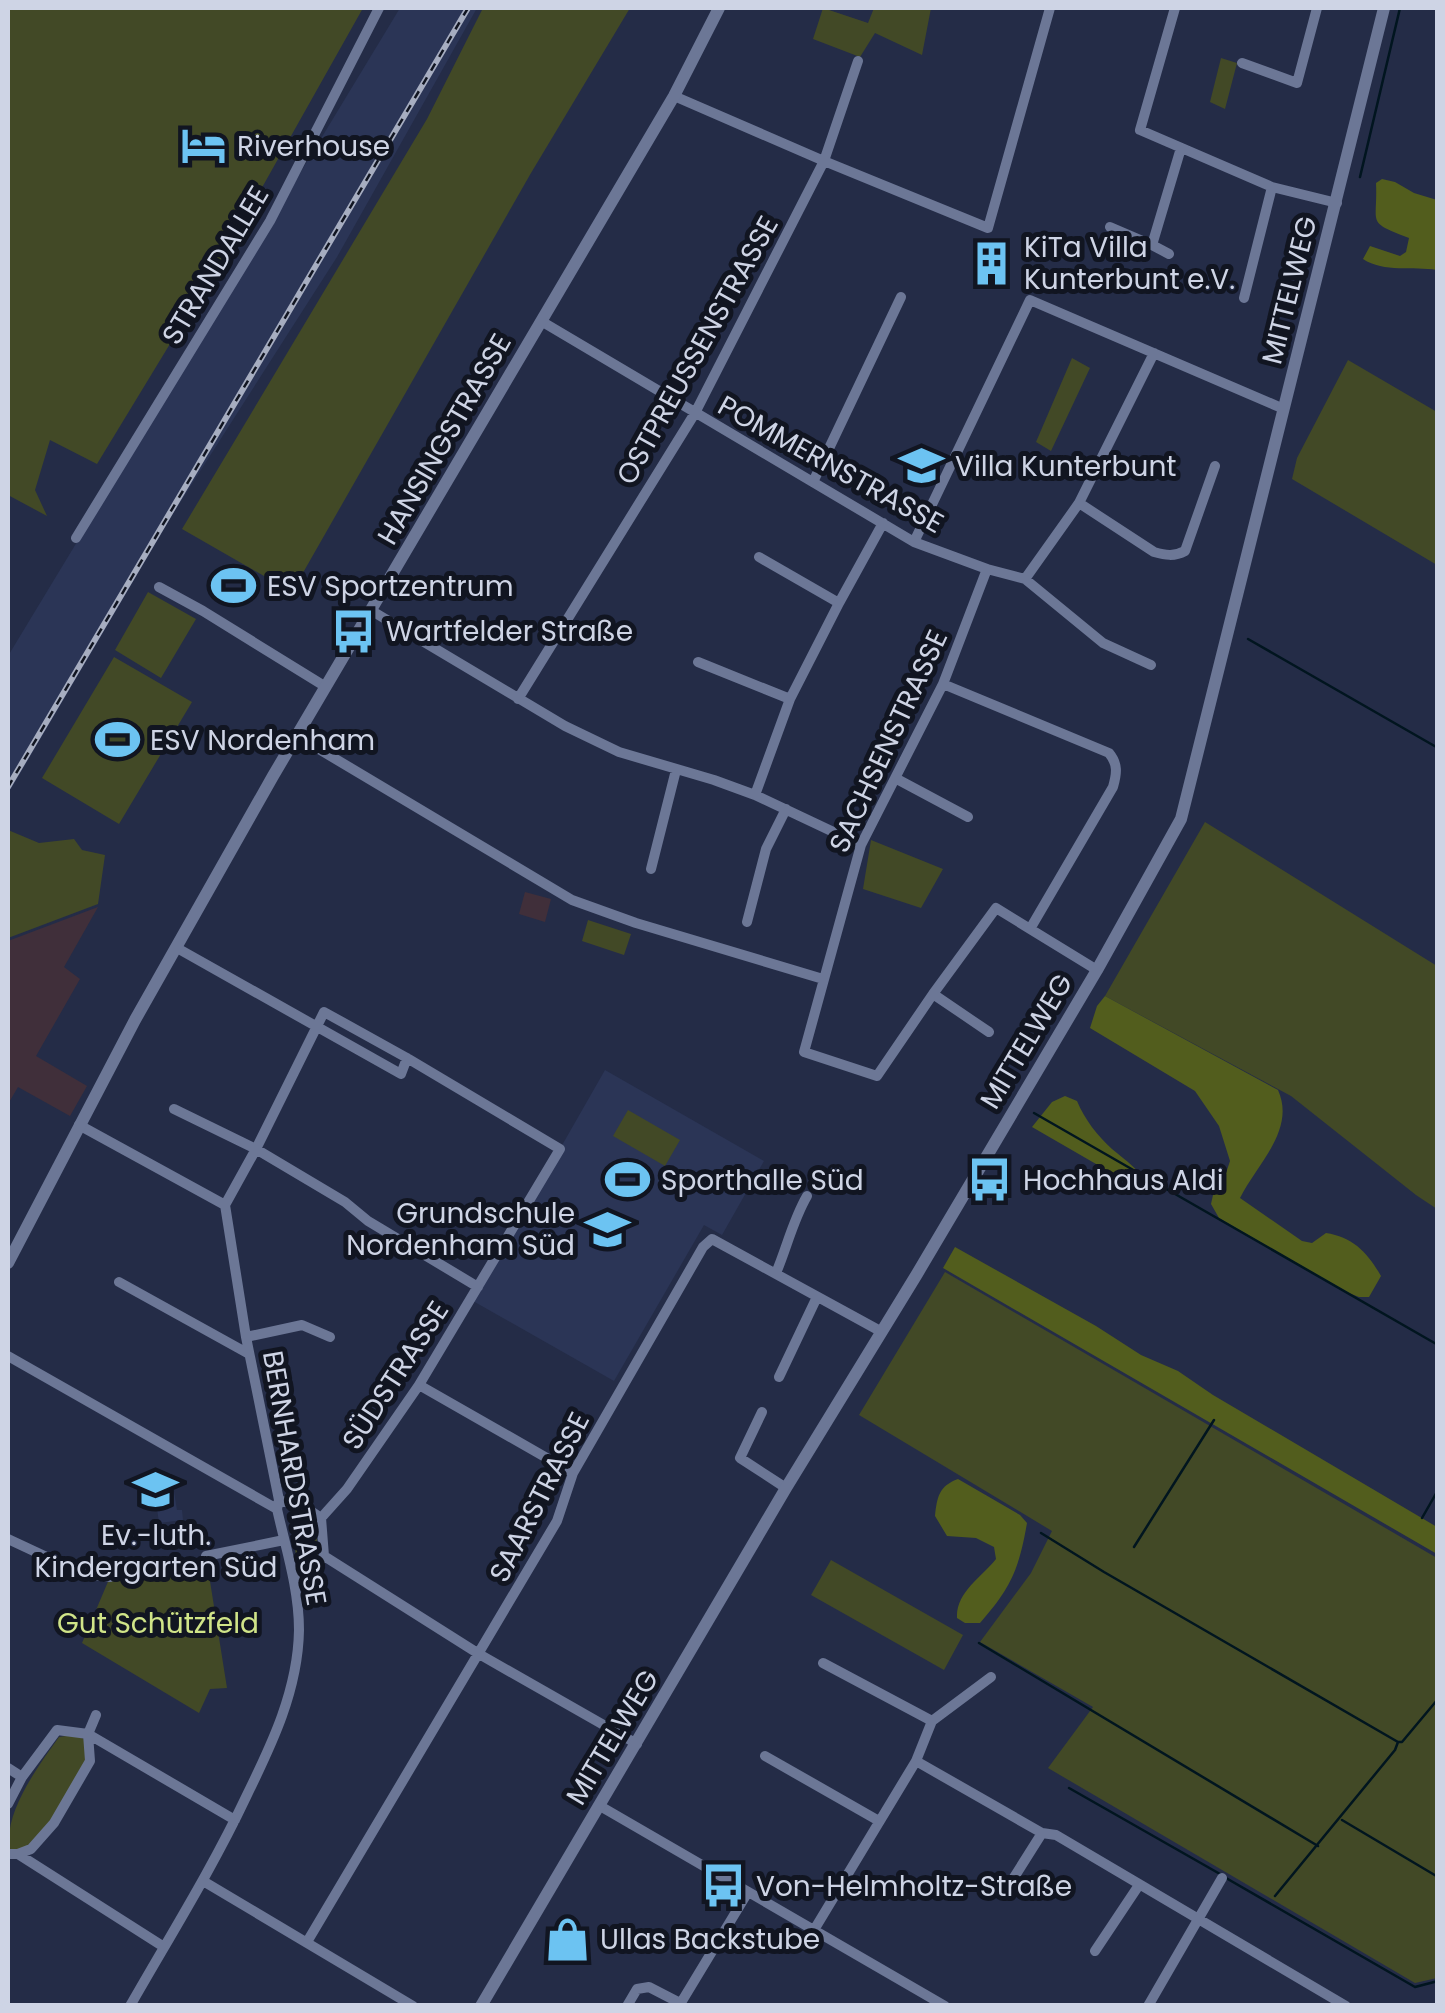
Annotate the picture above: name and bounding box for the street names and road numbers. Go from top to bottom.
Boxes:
street label: STRANDALLEE [153,179,278,352]
street label: OSTPREUSSENSTRASSE [607,209,788,492]
street label: MITTELWEG [1252,212,1327,368]
street label: HANSINGSTRASSE [368,327,521,552]
street label: POMMERNSTRASSE [711,386,951,543]
street label: SACHSENSTRASSE [820,624,957,859]
street label: MITTELWEG [971,966,1082,1116]
street label: SÜDSTRASSE [333,1293,458,1457]
street label: BERNHARDSTRASSE [253,1348,336,1609]
street label: SAARSTRASSE [480,1406,599,1589]
street label: MITTELWEG [557,1662,668,1812]

